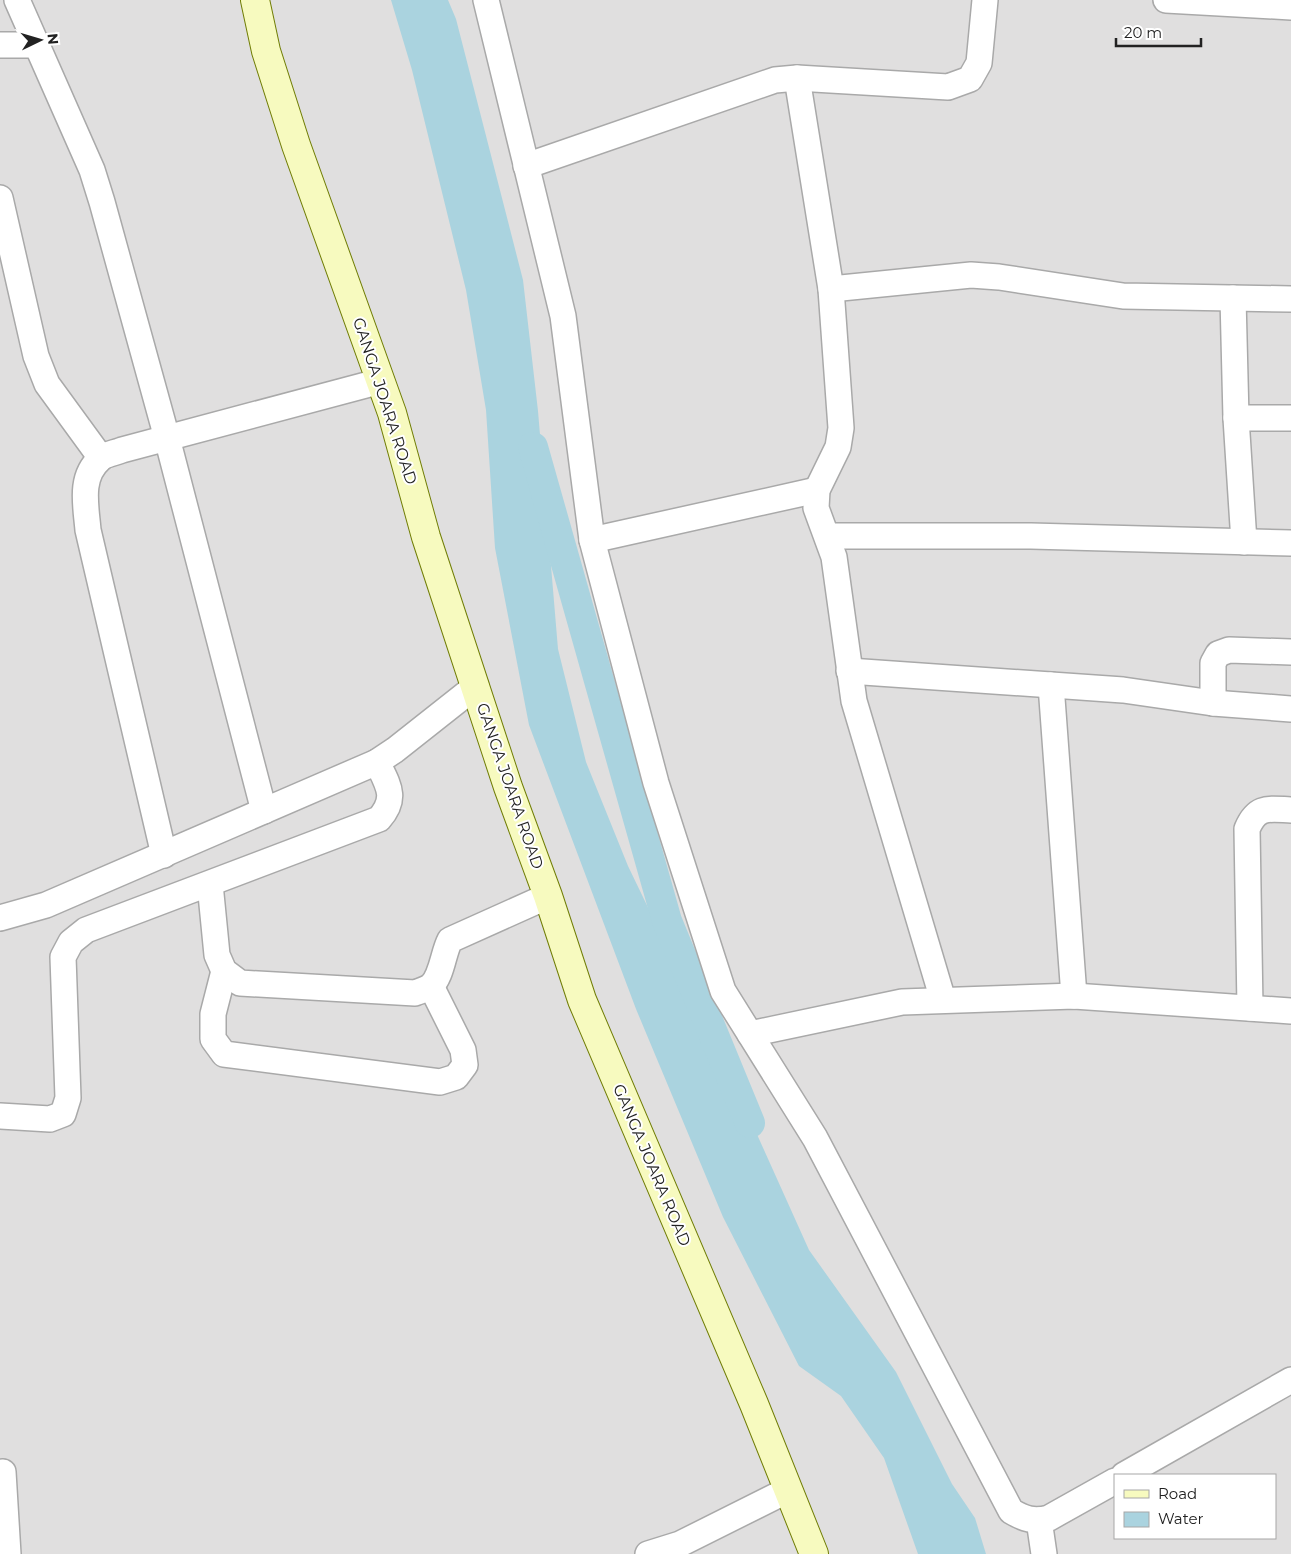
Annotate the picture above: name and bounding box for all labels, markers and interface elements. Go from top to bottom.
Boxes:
north arrow [15,15,65,65]
scale bar [1116,15,1201,47]
text: 20 m [1124,23,1162,42]
text: N [43,32,62,45]
street label: GANGA JOARA ROAD [349,315,421,487]
street label: GANGA JOARA ROAD [473,700,547,872]
street label: GANGA JOARA ROAD [609,1081,695,1249]
legend [1114,1474,1276,1539]
text: Road [1158,1484,1197,1503]
text: Water [1158,1509,1204,1528]

